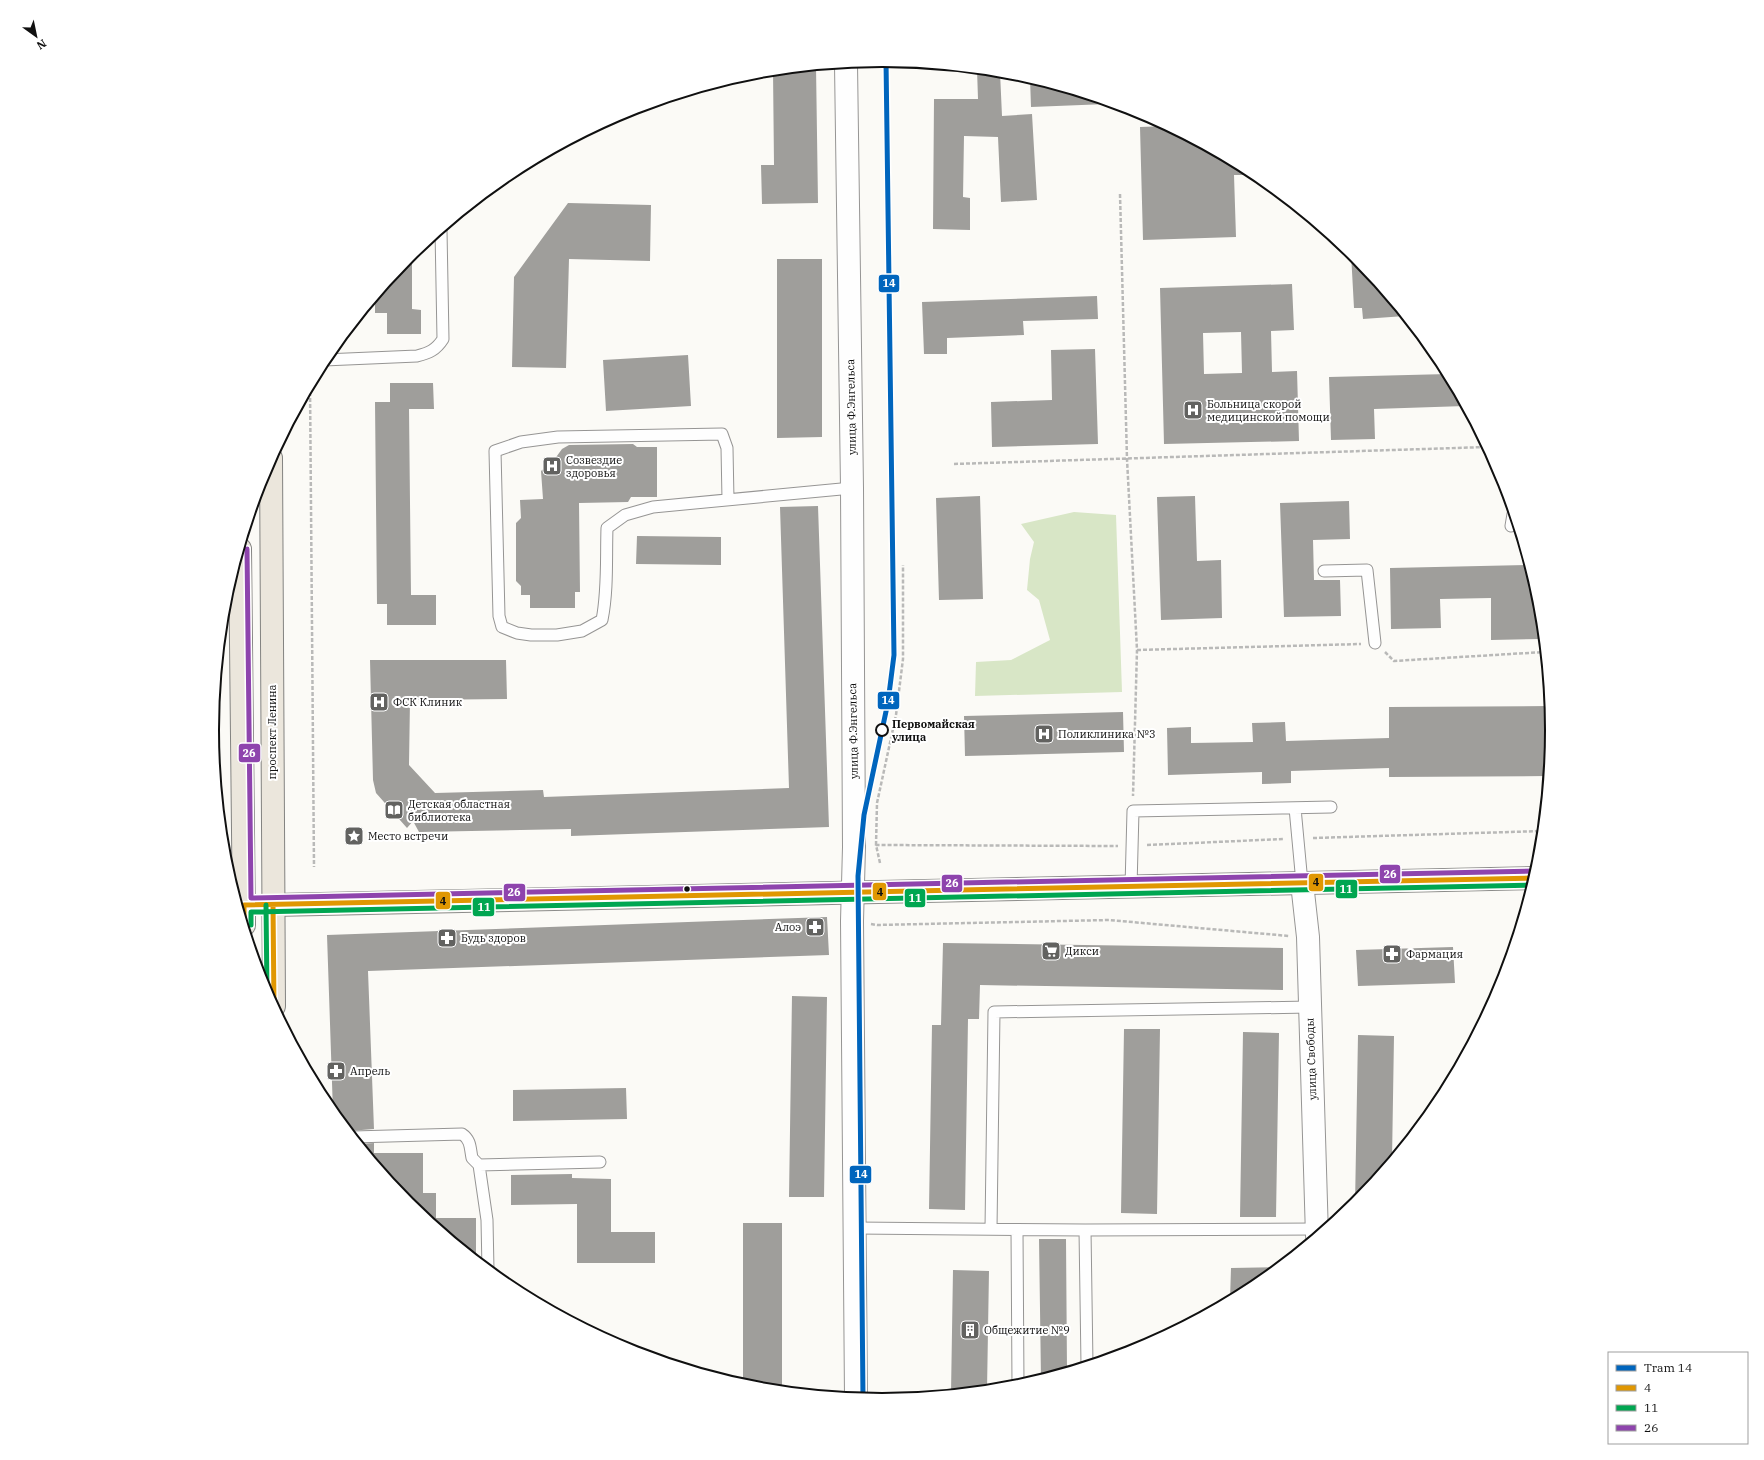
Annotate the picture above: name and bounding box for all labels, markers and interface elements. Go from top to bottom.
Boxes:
north arrow [16,16,56,56]
text: N [34,36,49,53]
line badge: 14 [878,274,900,293]
text: 14 [882,276,896,290]
street label: улица Ф.Энгельса [843,359,859,455]
place label: Больница скорой медицинской помощи [1207,397,1330,424]
hospital icon: Больница скорой медицинской помощи [1182,399,1204,421]
place label: Созвездие здоровья [566,453,622,480]
hospital icon: Созвездие здоровья [541,455,563,477]
street label: улица Ф.Энгельса [845,683,861,779]
street label: проспект Ленина [265,684,279,780]
hospital icon: ФСК Клиник [368,691,390,713]
line badge: 14 [877,691,900,710]
text: 14 [881,693,895,707]
place label: ФСК Клиник [393,695,463,709]
place label: Первомайская улица [891,717,975,744]
marker: Первомайская улица [875,723,889,737]
hospital icon: Поликлиника №3 [1033,723,1055,745]
place label: Поликлиника №3 [1058,727,1156,741]
line badge: 26 [238,743,261,763]
text: 26 [242,746,256,760]
place label: Детская областная библиотека [408,797,510,824]
library icon: Детская областная библиотека [383,799,405,821]
place icon: Место встречи [343,825,365,847]
place label: Место встречи [368,829,448,843]
line badge: 26 [1379,864,1401,884]
text: 26 [1383,867,1397,881]
line badge: 4 [1308,873,1324,892]
line badge: 26 [941,874,963,893]
text: 4 [1313,875,1320,889]
text: 26 [945,876,959,890]
line badge: 11 [1335,879,1358,899]
line badge: 4 [872,882,887,901]
text: 11 [1339,882,1353,896]
line badge: 26 [503,883,526,902]
unlabelled marker [682,884,692,894]
text: 26 [507,885,521,899]
text: 4 [877,885,884,899]
line badge: 11 [904,888,926,908]
line badge: 4 [435,891,451,910]
text: 11 [908,891,922,905]
text: 4 [440,894,447,908]
line badge: 11 [472,897,495,917]
text: 11 [477,900,491,914]
pharmacy icon: Алоэ [804,916,826,938]
place label: Алоэ [775,920,801,934]
pharmacy icon: Будь здоров [436,927,458,949]
place label: Будь здоров [461,931,526,945]
supermarket icon: Дикси [1040,940,1062,962]
pharmacy icon: Фармация [1381,943,1403,965]
place label: Дикси [1065,944,1099,958]
place label: Фармация [1406,947,1463,961]
street label: улица Свободы [1303,1017,1319,1100]
pharmacy icon: Апрель [325,1060,347,1082]
place label: Апрель [350,1064,390,1078]
line badge: 14 [849,1165,872,1184]
text: 14 [854,1167,868,1181]
building icon: Общежитие №9 [959,1319,981,1341]
place label: Общежитие №9 [984,1323,1070,1337]
legend [1608,1352,1748,1444]
text: Tram 14 [1644,1360,1692,1375]
text: 4 [1644,1380,1651,1395]
text: 11 [1644,1400,1658,1415]
text: 26 [1644,1420,1658,1435]

